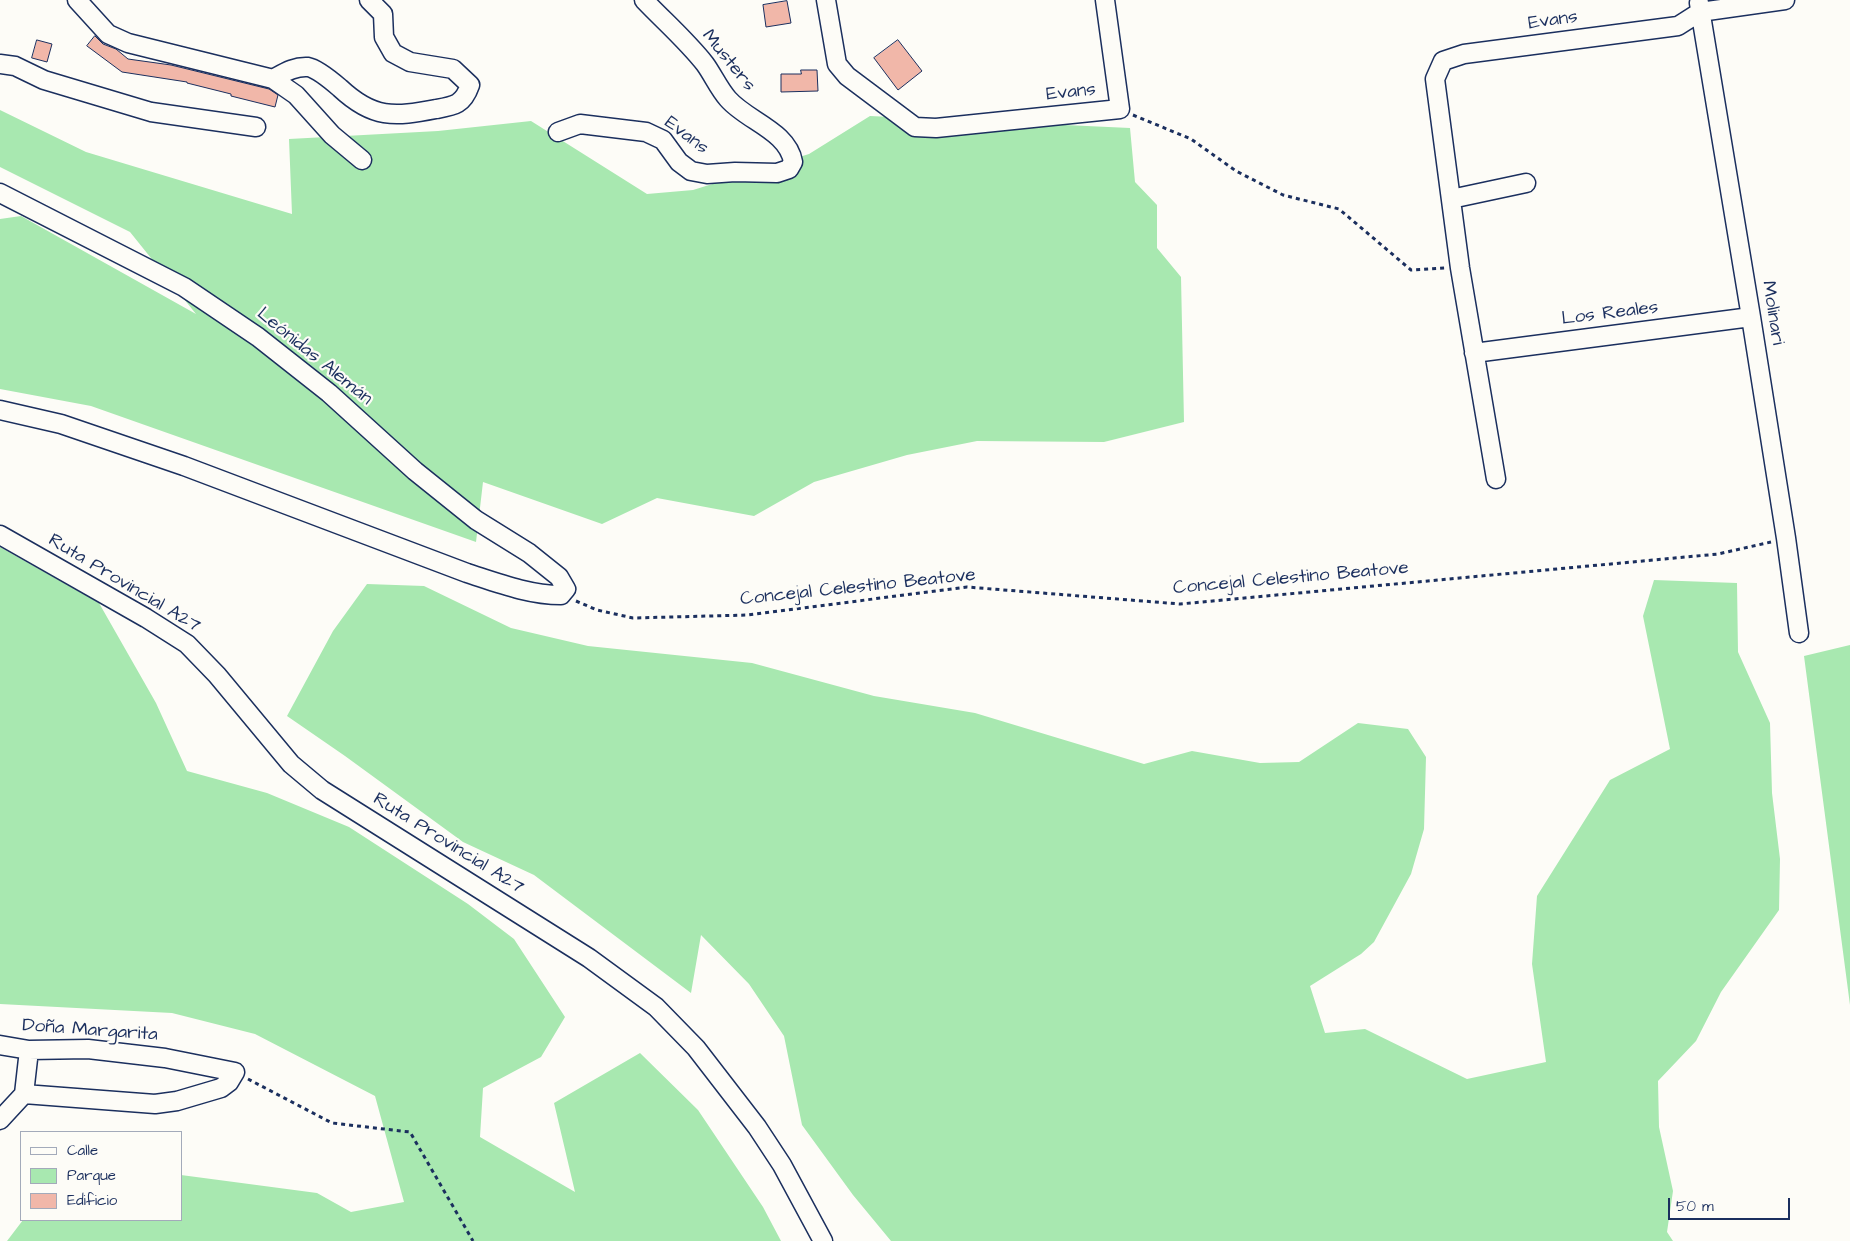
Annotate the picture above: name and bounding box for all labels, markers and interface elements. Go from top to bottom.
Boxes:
street label: Evans [1527,6,1579,36]
street label: Musters [696,26,760,96]
street label: Evans [1045,79,1097,107]
street label: Evans [659,112,713,160]
street label: Molinari [1756,279,1788,347]
street label: Los Reales [1560,297,1660,331]
street label: Leónidas Alemán [251,303,377,411]
street label: Ruta Provincial A27 [44,530,204,638]
street label: Concejal Celestino Beatove [1172,557,1410,601]
street label: Concejal Celestino Beatove [739,564,977,612]
street label: Ruta Provincial A27 [368,788,528,900]
street label: Doña Margarita [21,1015,159,1047]
legend [20,1131,182,1221]
text: Calle [67,1140,98,1161]
text: Parque [67,1165,116,1186]
scale bar [1670,1188,1792,1220]
text: Edificio [67,1190,117,1211]
text: 50 m [1676,1196,1714,1217]

